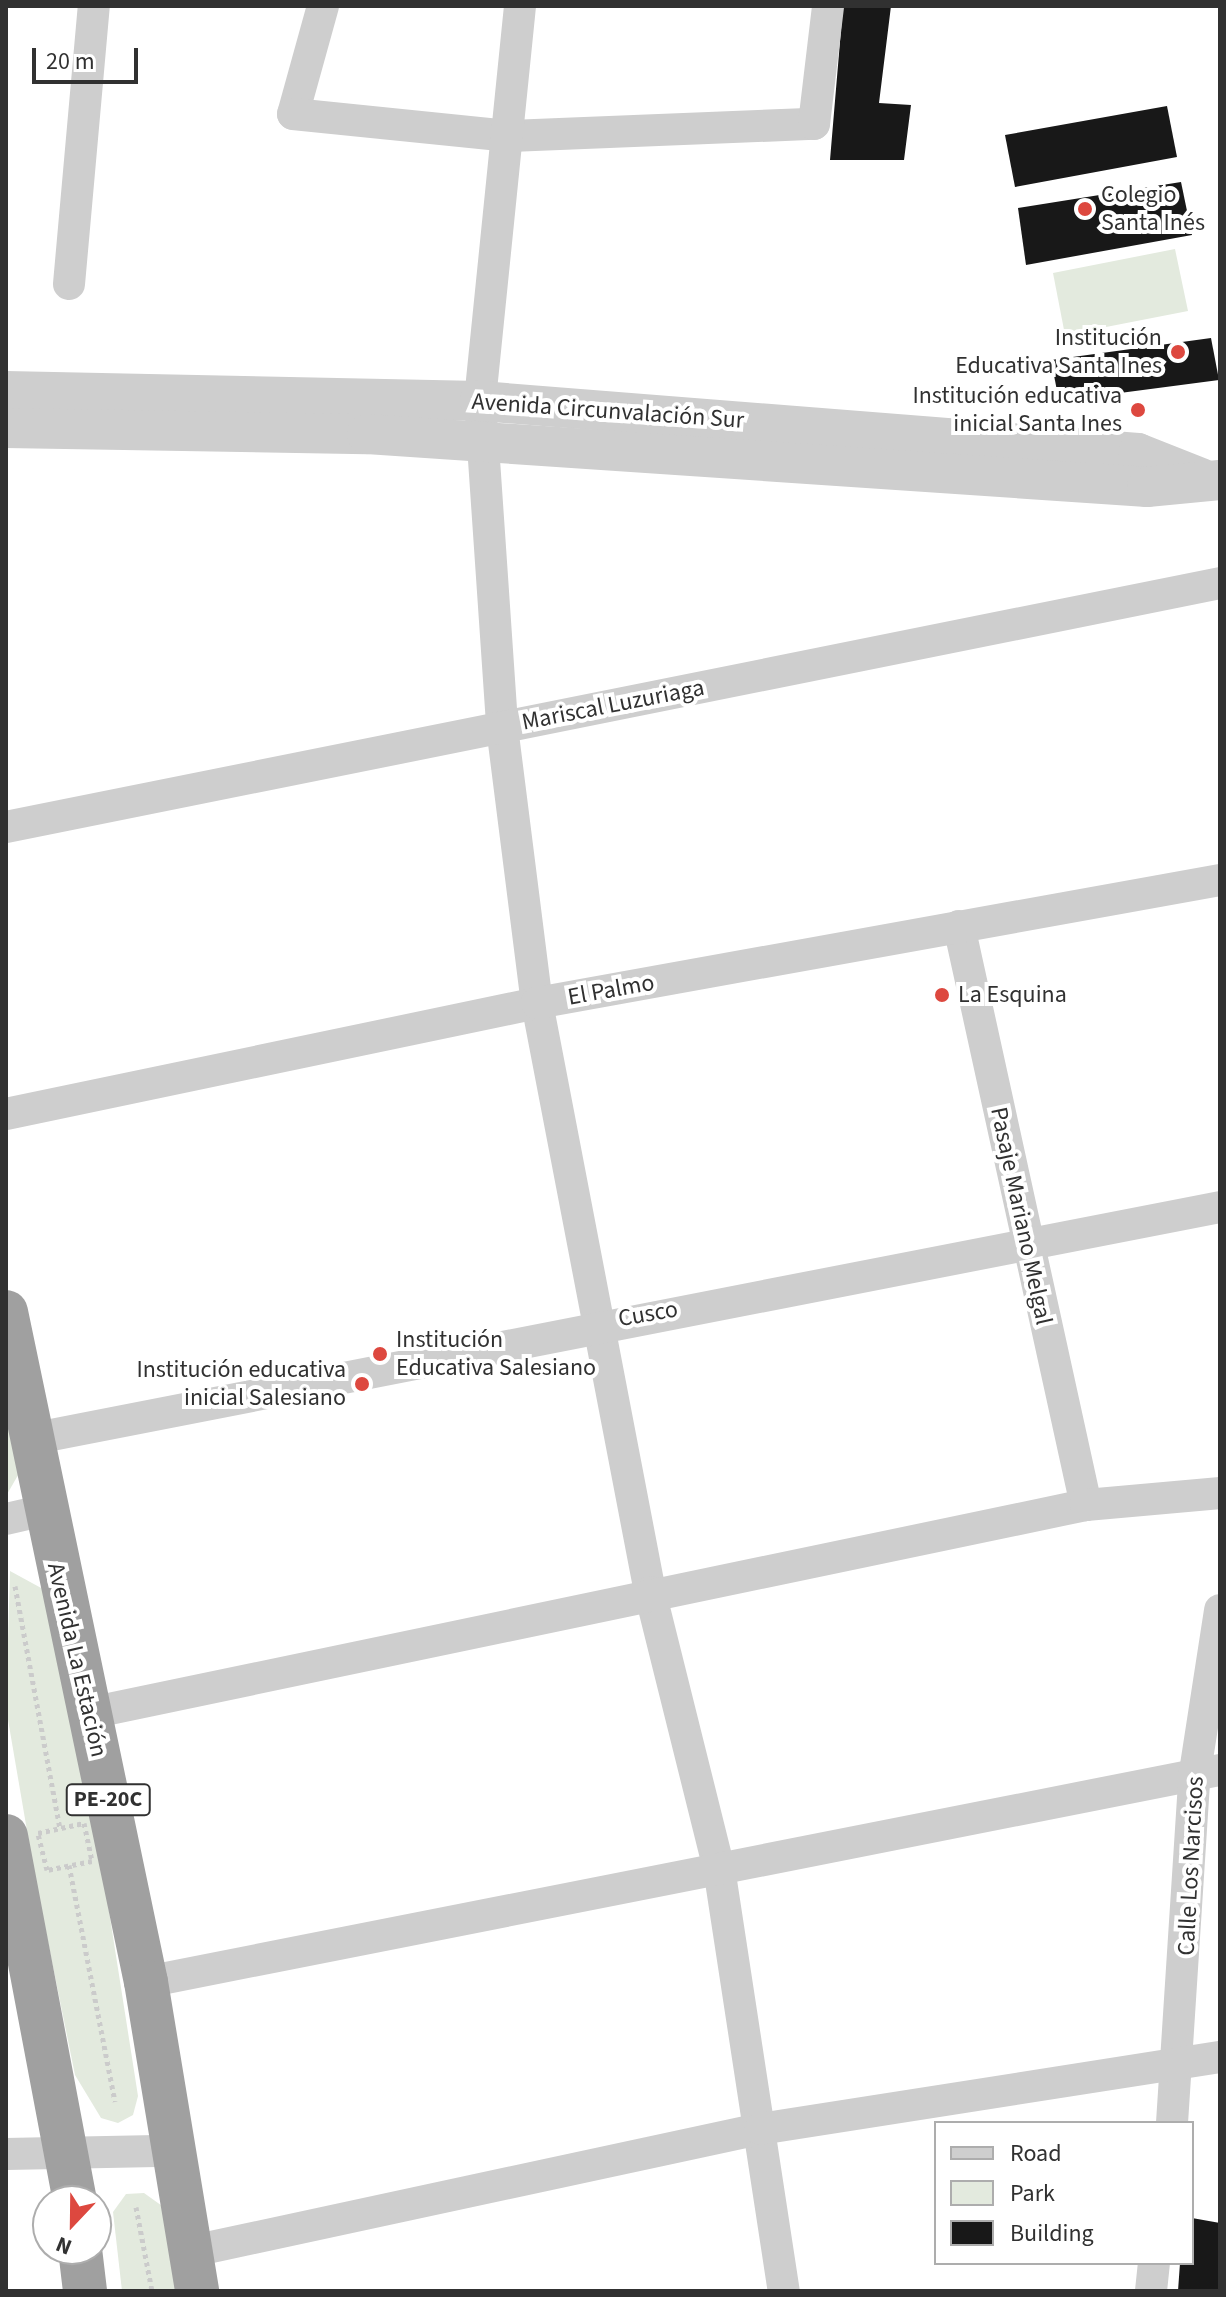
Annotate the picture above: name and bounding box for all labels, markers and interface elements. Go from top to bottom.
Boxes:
scale bar [36,32,142,82]
text: 20 m [46,44,95,79]
place label: Colegio Santa Inés [1101,181,1205,237]
marker: Colegio Santa Inés [1076,200,1094,218]
place label: Institución Educativa Santa Ines [955,324,1162,380]
marker: Institución Educativa Santa Ines [1169,343,1187,361]
place label: Institución educativa inicial Santa Ines [912,382,1122,438]
street label: Avenida Circunvalación Sur [471,387,745,435]
marker: Institución educativa inicial Santa Ines [1129,401,1147,419]
street label: Mariscal Luzuriaga [519,673,707,737]
street label: El Palmo [566,968,656,1012]
place label: La Esquina [958,981,1067,1009]
marker: La Esquina [933,986,951,1004]
street label: Pasaje Mariano Melgal [984,1105,1058,1327]
street label: Cusco [616,1295,680,1333]
place label: Institución Educativa Salesiano [396,1326,596,1382]
marker: Institución Educativa Salesiano [371,1345,389,1363]
place label: Institución educativa inicial Salesiano [136,1356,346,1412]
marker: Institución educativa inicial Salesiano [353,1375,371,1393]
street label: Avenida La Estación [41,1560,113,1760]
street label: Calle Los Narcisos [1172,1776,1210,1956]
road number: PE-20C [64,1782,152,1818]
legend [934,2121,1194,2265]
text: Road [1010,2136,1062,2171]
text: Park [1010,2176,1055,2211]
north arrow [32,2185,112,2265]
text: Building [1010,2216,1094,2251]
text: N [51,2228,77,2263]

